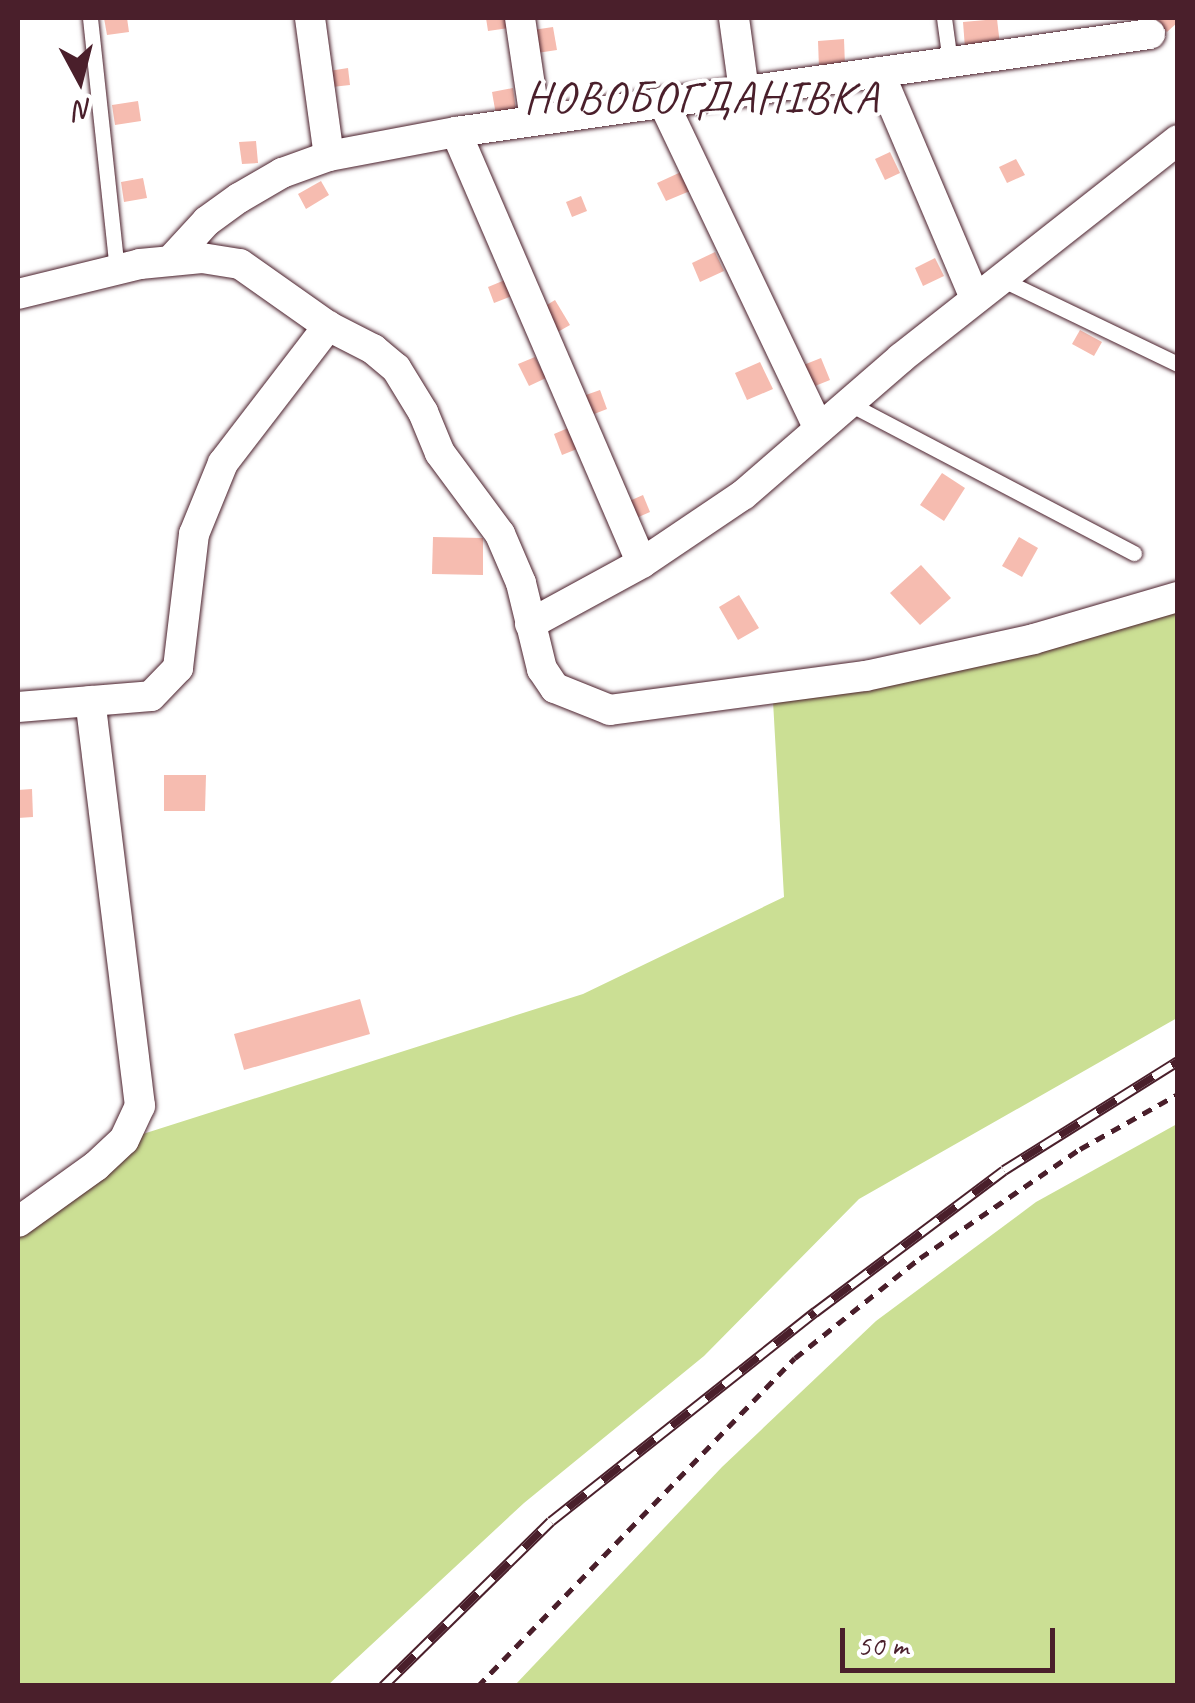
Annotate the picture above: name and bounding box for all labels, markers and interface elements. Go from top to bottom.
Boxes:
north arrow [30,30,130,130]
district label: НОВОБОГДАНІВКА [522,71,882,125]
text: N [73,92,94,129]
scale bar [845,1608,1060,1670]
text: 50 m [857,1626,908,1664]

